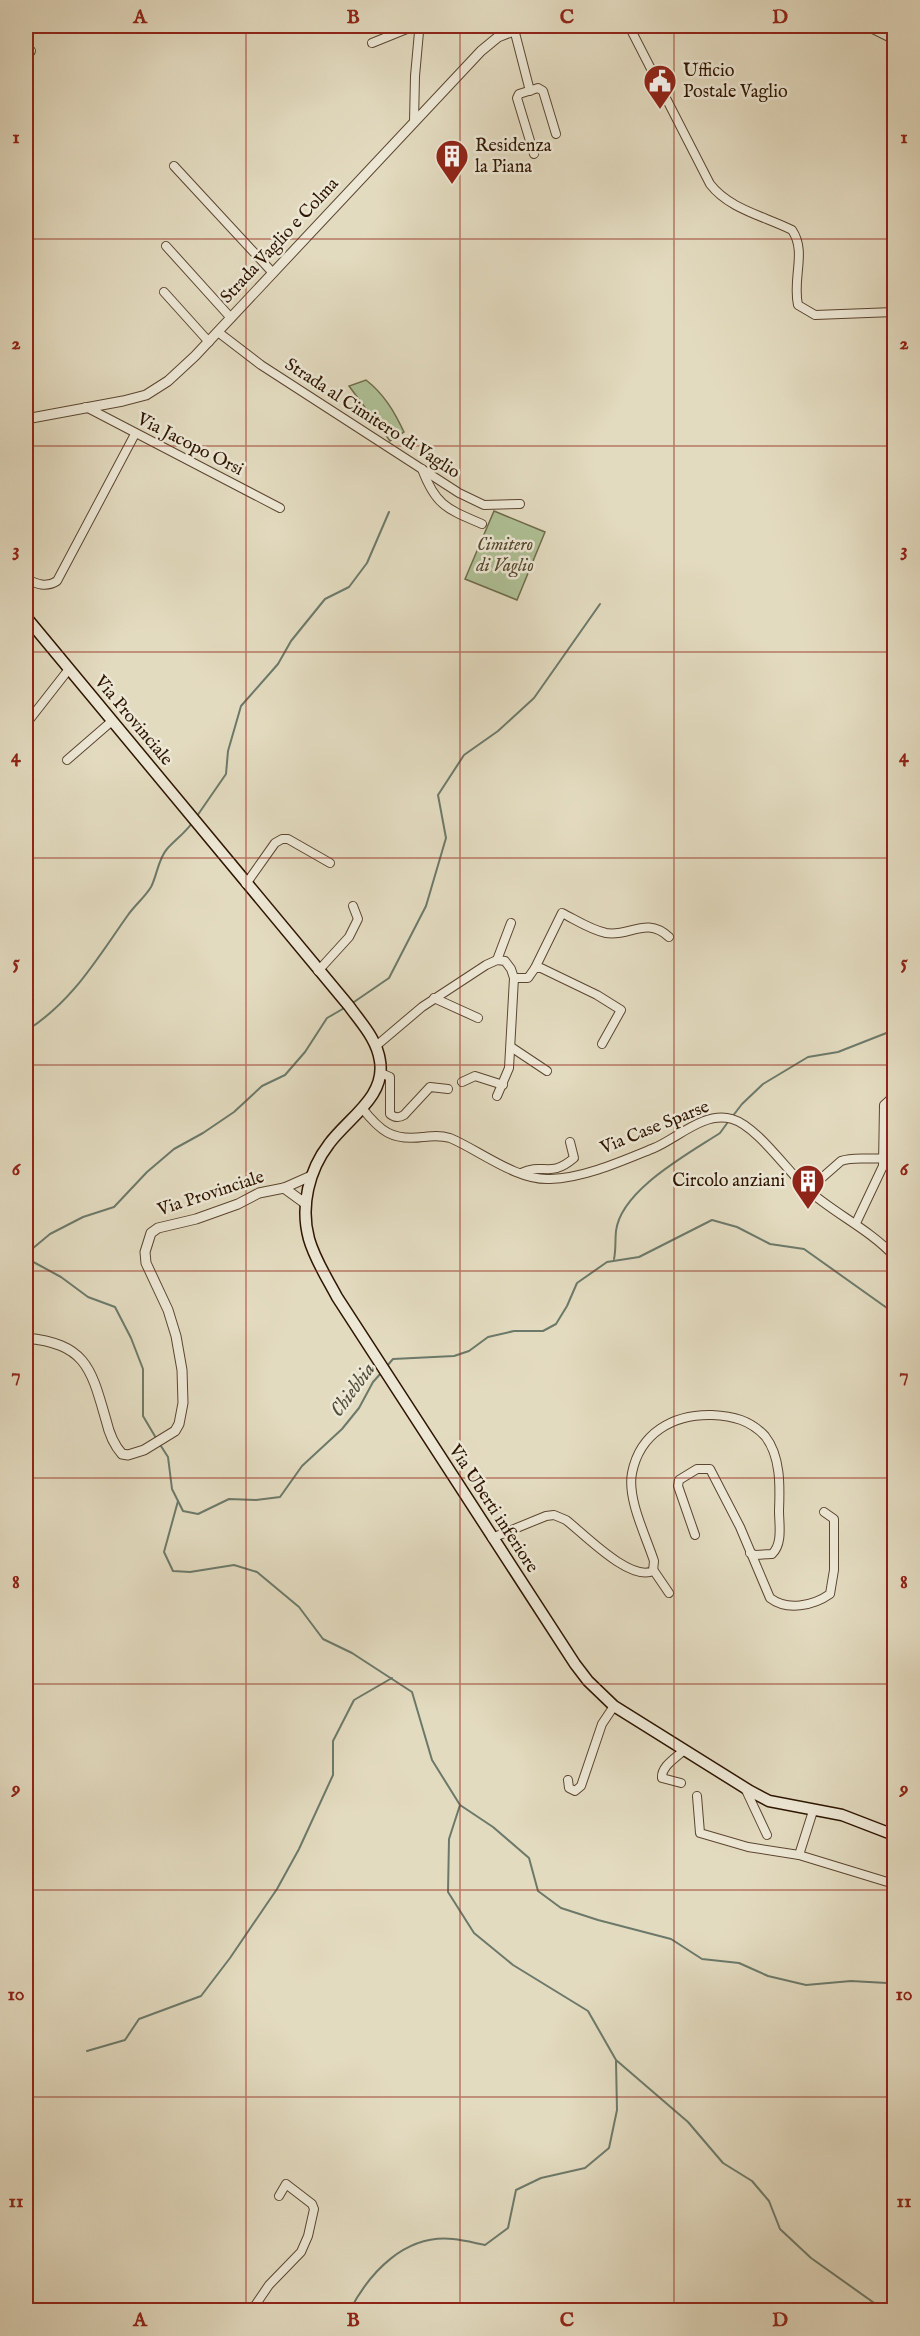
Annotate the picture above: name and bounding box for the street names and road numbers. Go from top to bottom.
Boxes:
street label: Strada Vaglio e Colma [216,173,344,309]
street label: Strada al Cimitero di Vaglio [280,354,464,485]
street label: Via Jacopo Orsi [132,408,247,482]
street label: Via Provinciale [88,670,177,771]
street label: Via Case Sparse [596,1096,713,1161]
street label: Via Provinciale [154,1166,267,1222]
street label: Via Uberti inferiore [442,1440,543,1578]

